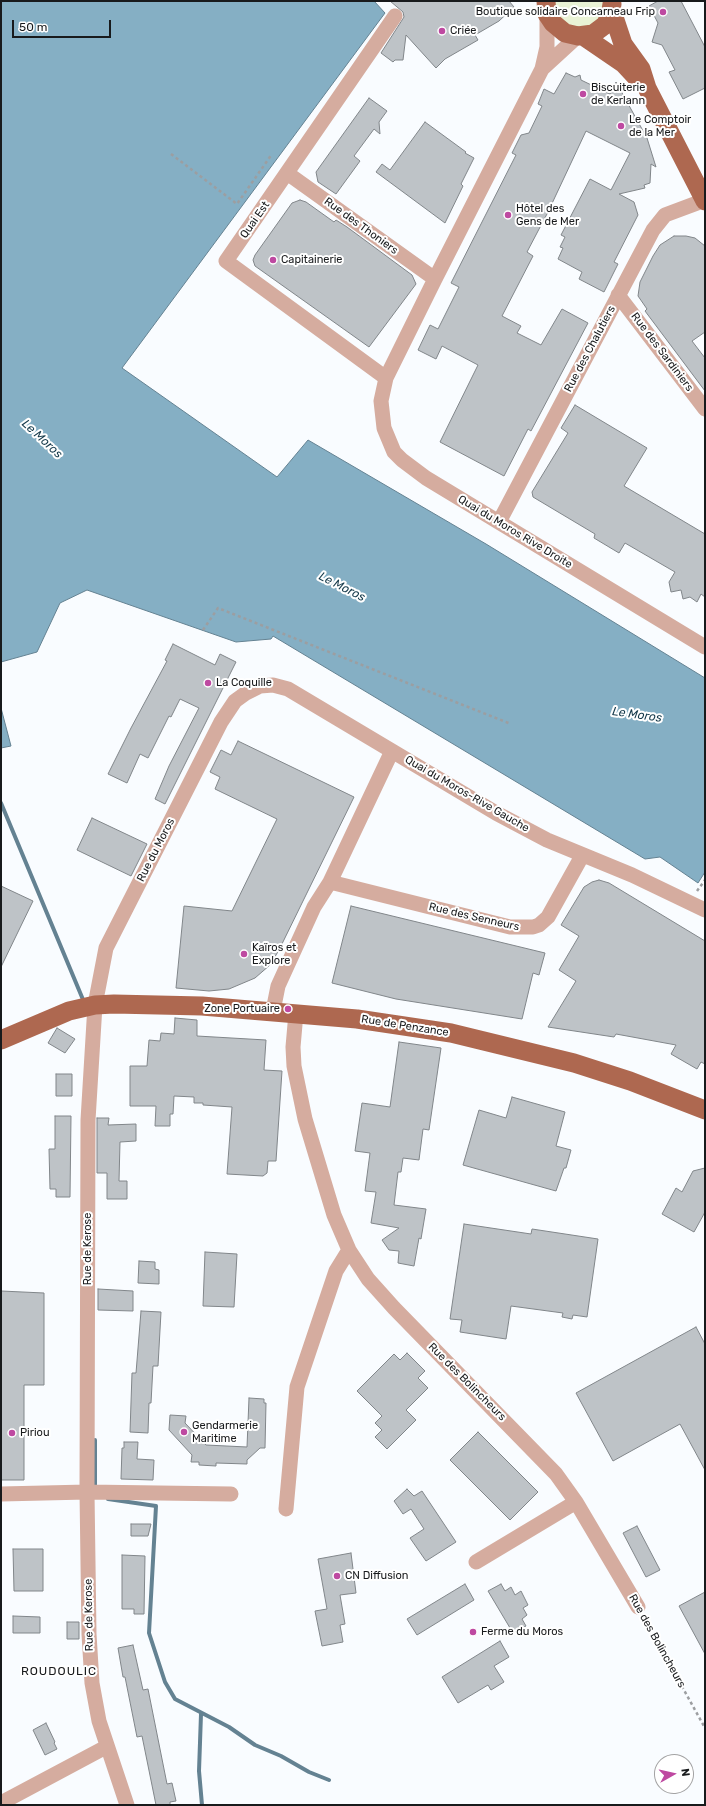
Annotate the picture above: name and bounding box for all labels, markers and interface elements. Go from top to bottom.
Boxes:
place label: Boutique solidaire Concarneau Frip [476,5,655,19]
marker: Boutique solidaire Concarneau Frip [658,7,668,17]
scale bar [14,12,113,38]
text: 50 m [19,20,47,34]
place label: Criée [450,24,476,38]
marker: Criée [437,26,447,36]
place label: Biscuiterie de Kerlann [591,81,645,107]
marker: Biscuiterie de Kerlann [578,89,588,99]
place label: Le Comptoir de la Mer [629,113,691,139]
marker: Le Comptoir de la Mer [616,121,626,131]
street label: Rue des Thoniers [321,195,401,257]
street label: Quai Est [238,199,272,241]
place label: Hôtel des Gens de Mer [516,202,579,228]
marker: Hôtel des Gens de Mer [503,210,513,220]
place label: Capitainerie [281,253,342,267]
marker: Capitainerie [268,255,278,265]
street label: Rue des Chalutiers [562,304,618,394]
street label: Rue des Sardiniers [628,310,696,394]
water label: Le Moros [19,417,65,461]
street label: Quai du Moros Rive Droite [456,493,574,571]
water label: Le Moros [316,569,368,605]
place label: La Coquille [216,676,272,690]
marker: La Coquille [203,678,213,688]
water label: Le Moros [611,704,663,726]
street label: Quai du Moros-Rive Gauche [403,753,531,835]
street label: Rue du Moros [134,816,178,884]
street label: Rue des Senneurs [427,900,521,934]
place label: Kaïros et Explore [252,941,296,967]
marker: Kaïros et Explore [239,949,249,959]
place label: Zone Portuaire [204,1002,280,1016]
marker: Zone Portuaire [283,1004,293,1014]
street label: Rue de Penzance [360,1013,450,1039]
street label: Rue de Kerose [81,1213,95,1285]
street label: Rue des Bolincheurs [425,1340,509,1424]
place label: Gendarmerie Maritime [192,1419,258,1445]
place label: Piriou [20,1426,50,1440]
marker: Gendarmerie Maritime [179,1427,189,1437]
marker: Piriou [7,1428,17,1438]
place label: CN Diffusion [345,1569,408,1583]
marker: CN Diffusion [332,1571,342,1581]
street label: Rue de Kerose [82,1579,96,1651]
street label: Rue des Bolincheurs [626,1592,688,1690]
place label: Ferme du Moros [481,1625,563,1639]
marker: Ferme du Moros [468,1627,478,1637]
district label: ROUDOULIC [21,1665,97,1679]
north arrow [654,1754,694,1794]
text: N [678,1768,692,1777]

